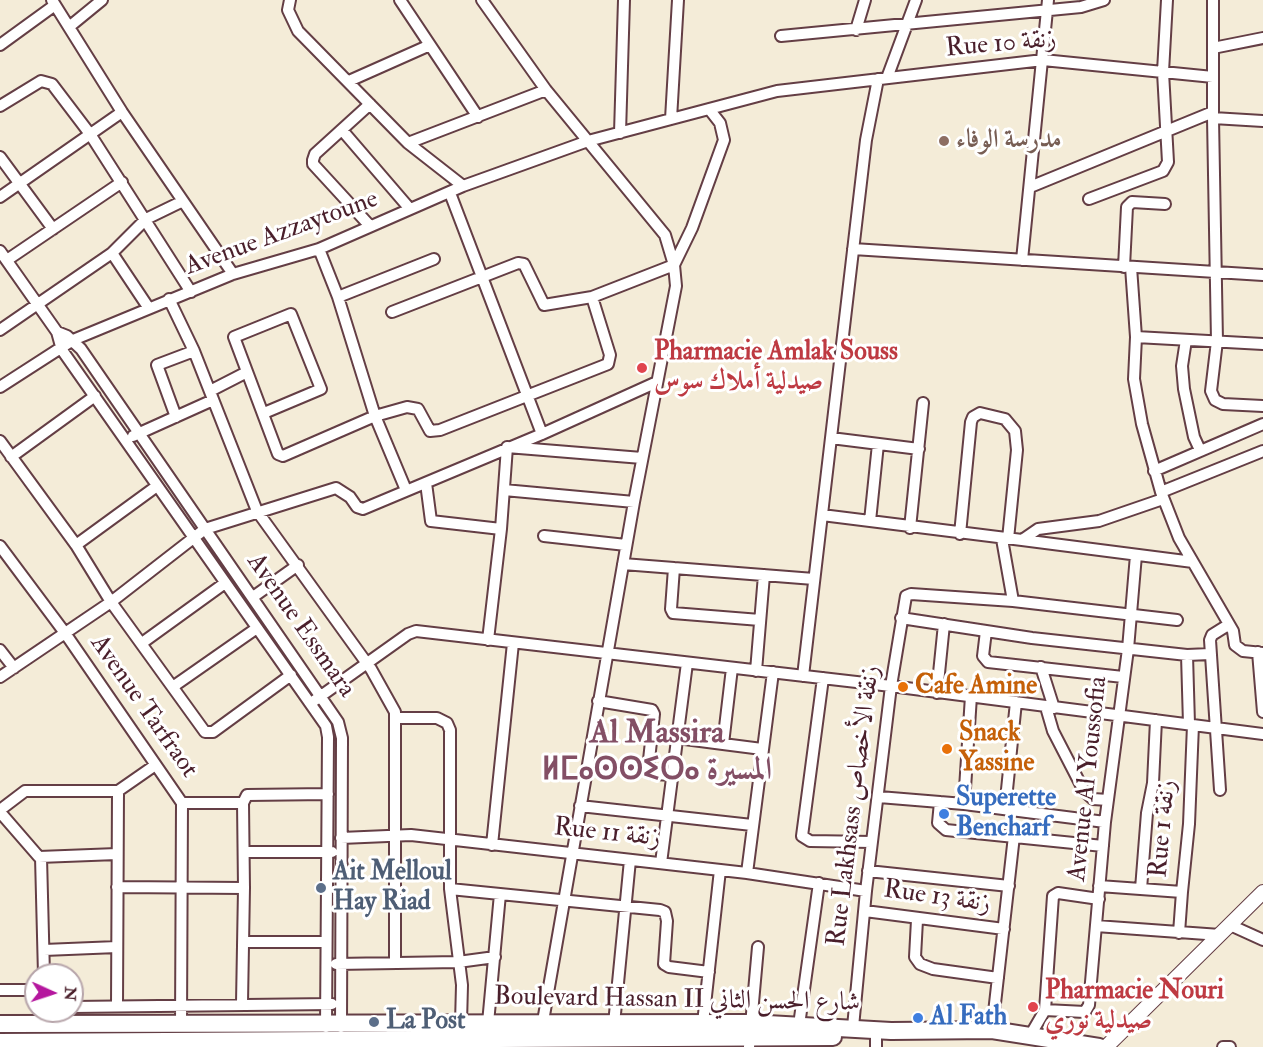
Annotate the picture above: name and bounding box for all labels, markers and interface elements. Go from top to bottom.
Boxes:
street label: Rue 10 زنقة [944,25,1058,65]
place label: مدرسة الوفاء [956,125,1062,157]
marker: مدرسة الوفاء [937,134,951,148]
street label: Avenue Azzaytoune [181,185,383,283]
place label: Pharmacie Amlak Souss صيدلية أملاك سوس [654,337,898,398]
marker: Pharmacie Amlak Souss صيدلية أملاك سوس [635,361,649,375]
street label: Avenue Essmara [239,548,361,704]
street label: Avenue Tarfraot [82,630,204,784]
street label: Rue Lakhsass زنقة الأخصاص [822,664,888,948]
place label: Cafe Amine [915,671,1037,703]
street label: Avenue Al Youssofia [1063,675,1115,883]
marker: Cafe Amine [896,680,910,694]
district label: Al Massira ⵍⵎⴰⵙⵙⵉⵔⴰ المسيرة [542,716,772,791]
place label: Snack Yassine [959,718,1034,780]
marker: Snack Yassine [940,742,954,756]
street label: Rue 1 زنقة [1144,779,1184,879]
place label: Superette Bencharf [956,783,1056,844]
marker: Superette Bencharf [937,807,951,821]
street label: Rue 11 زنقة [552,813,662,855]
place label: Ait Melloul Hay Riad [333,857,452,918]
street label: Rue 13 زنقة [881,875,993,921]
marker: Ait Melloul Hay Riad [314,881,328,895]
north arrow [24,963,84,1023]
place label: Pharmacie Nouri صيدلية نوري [1045,976,1224,1038]
street label: Boulevard Hassan II شارع الحسن الثاني [494,982,860,1020]
text: N [60,986,80,1002]
marker: Pharmacie Nouri صيدلية نوري [1026,1000,1040,1014]
place label: Al Fath [930,1002,1007,1034]
place label: La Post [386,1006,465,1038]
marker: Al Fath [911,1011,925,1025]
marker: La Post [367,1015,381,1029]

